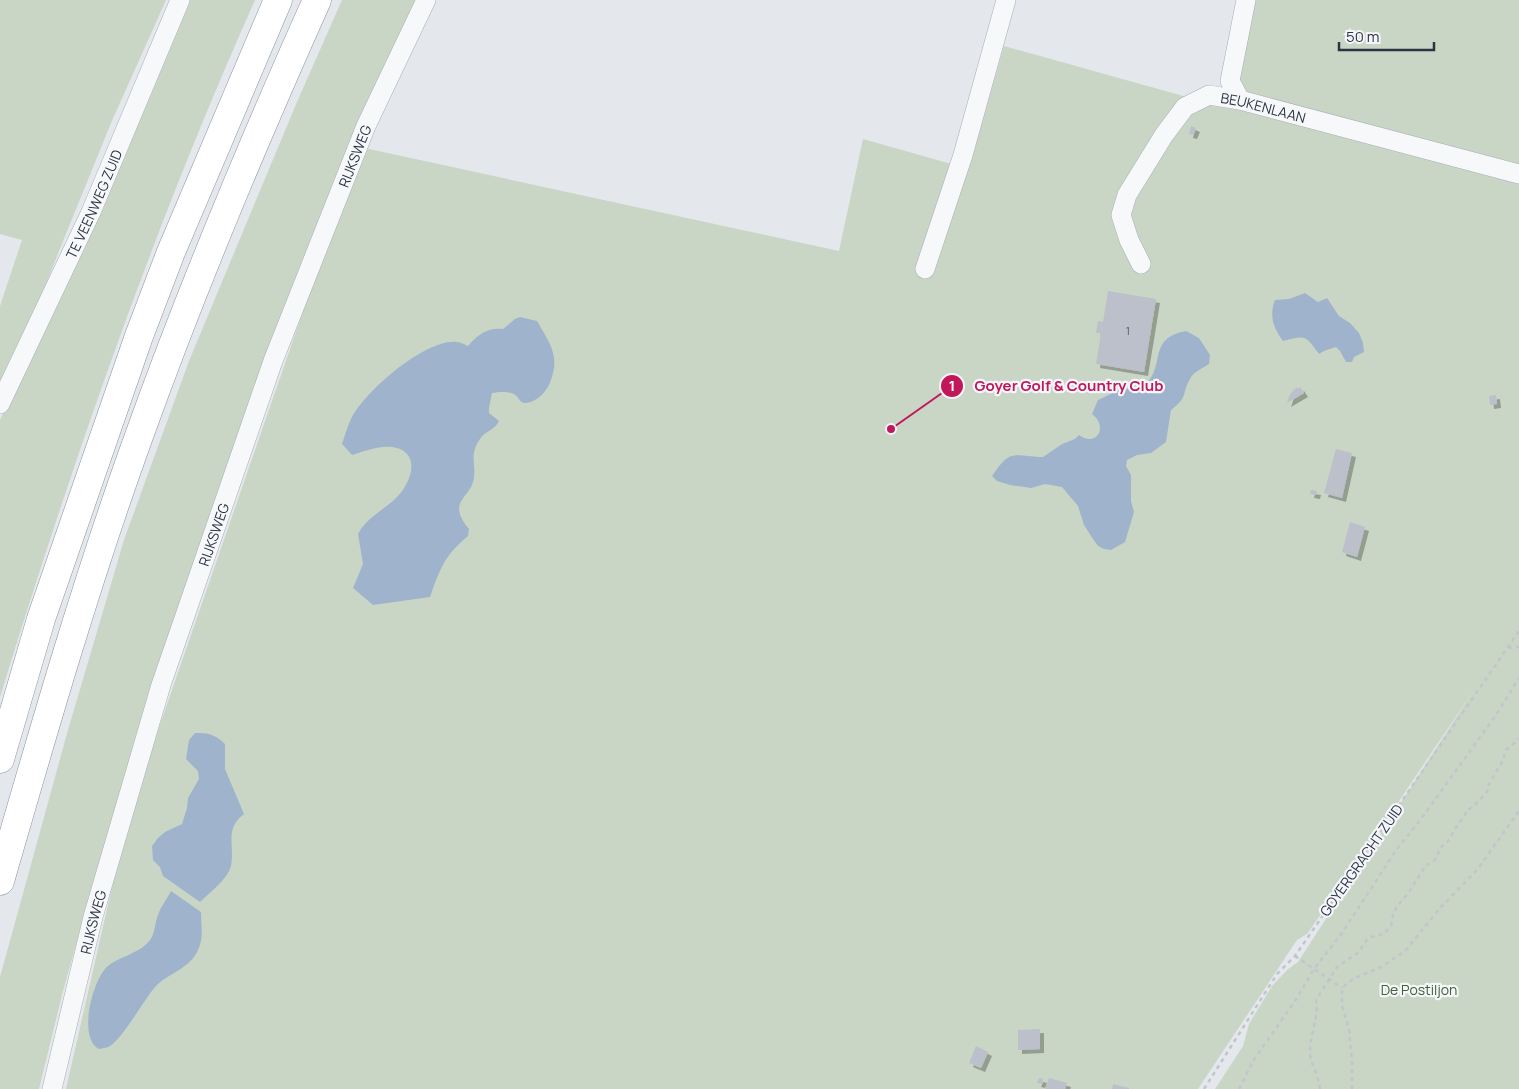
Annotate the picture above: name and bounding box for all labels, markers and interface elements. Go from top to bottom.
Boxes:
scale bar [1339,20,1434,52]
text: 50 m [1346,26,1380,47]
street label: BEUKENLAAN [1219,88,1308,127]
street label: RIJKSWEG [333,122,375,190]
street label: TE VEENWEG ZUID [61,146,126,262]
house number: 1 [1126,323,1130,338]
callout: Goyer Golf & Country Club [940,371,1174,401]
text: 1 [949,375,955,396]
text: Goyer Golf & Country Club [975,375,1163,396]
street label: RIJKSWEG [193,500,233,568]
street label: GOYERGRACHT ZUID [1315,800,1407,920]
street label: RIJKSWEG [75,887,110,956]
park label: De Postiljon [1381,980,1457,999]

